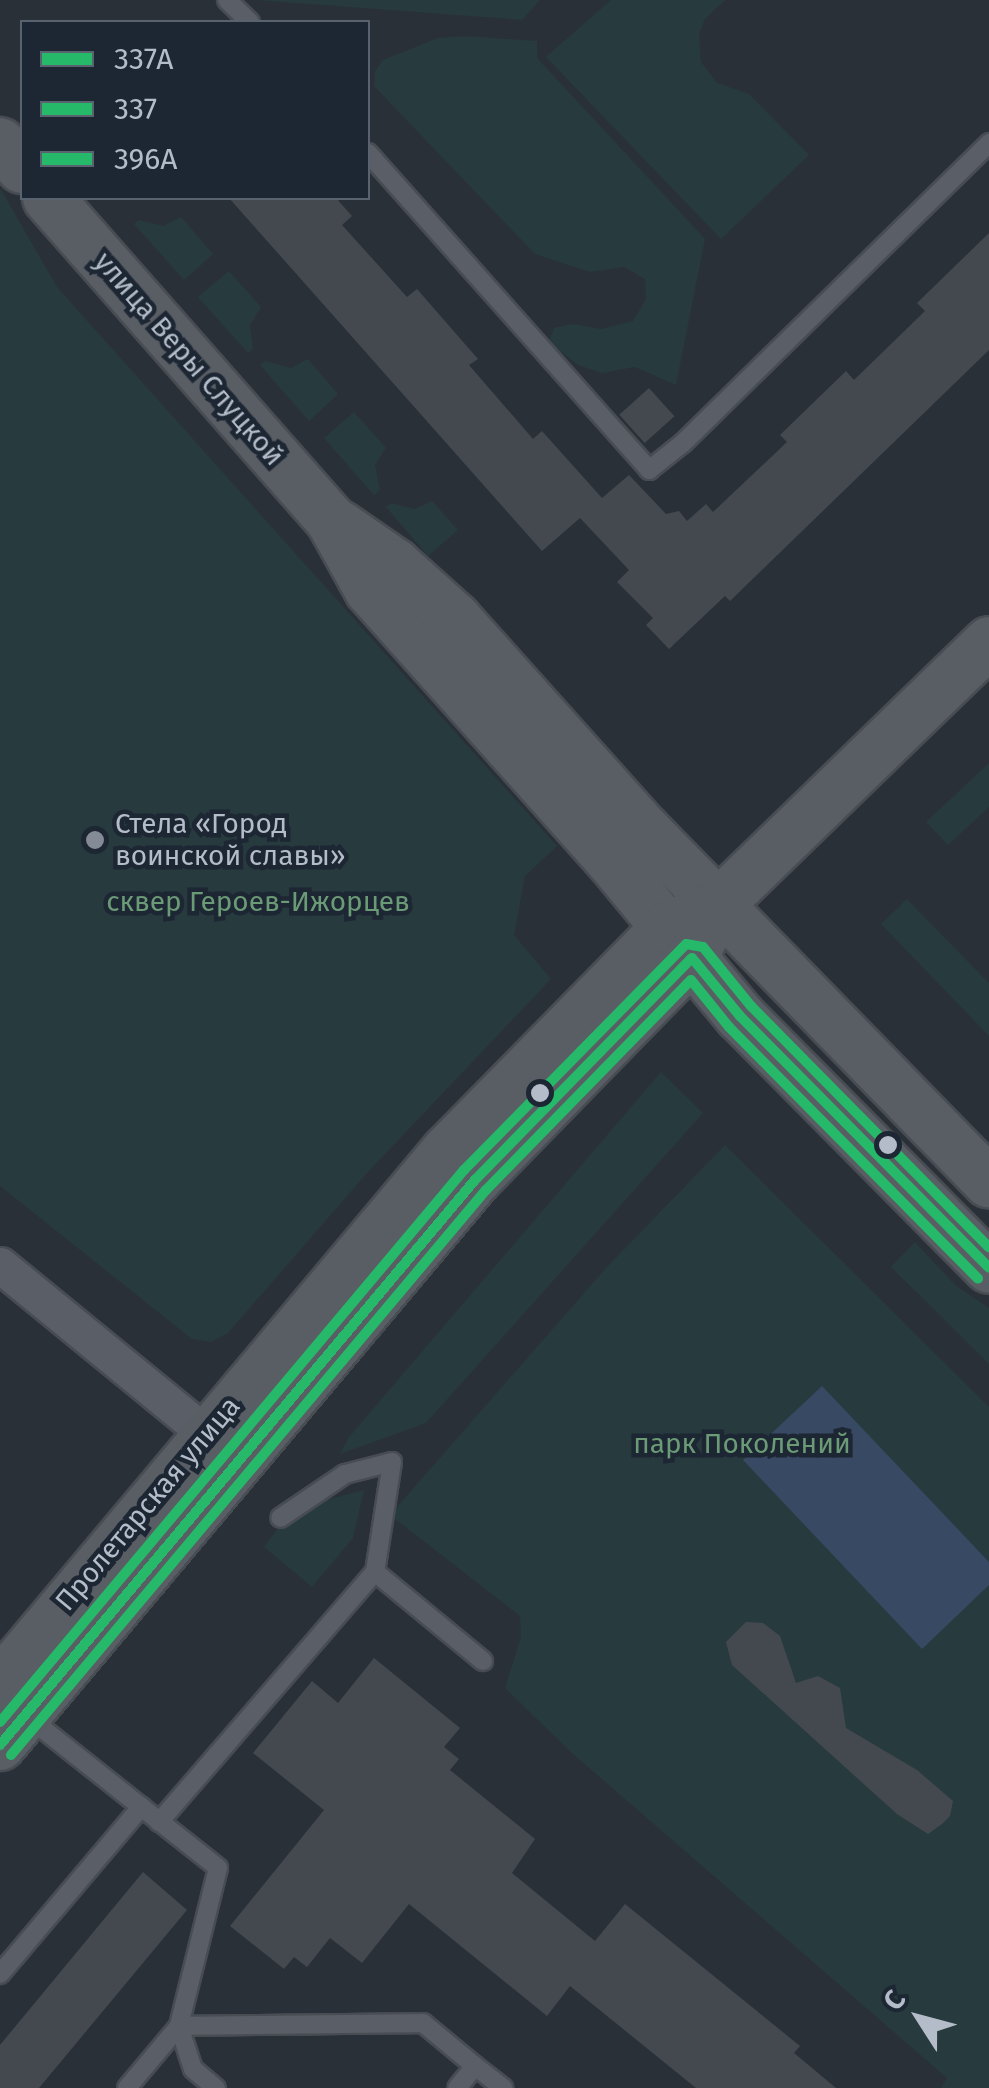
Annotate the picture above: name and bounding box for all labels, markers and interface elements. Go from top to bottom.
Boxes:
legend [20,20,370,200]
text: 337А [114,41,173,77]
text: 337 [114,91,157,127]
text: 396А [114,141,178,177]
street label: улица Веры Слуцкой [87,245,291,473]
place label: Стела «Город воинской славы» [115,807,346,873]
marker: Стела «Город воинской славы» [84,829,106,851]
park label: сквер Героев-Ижорцев [106,885,410,919]
unlabelled marker [530,1083,550,1103]
unlabelled marker [878,1135,898,1155]
street label: Пролетарская улица [49,1390,247,1618]
park label: парк Поколений [633,1427,851,1461]
north arrow [869,1968,969,2068]
text: С [876,1984,912,2016]

